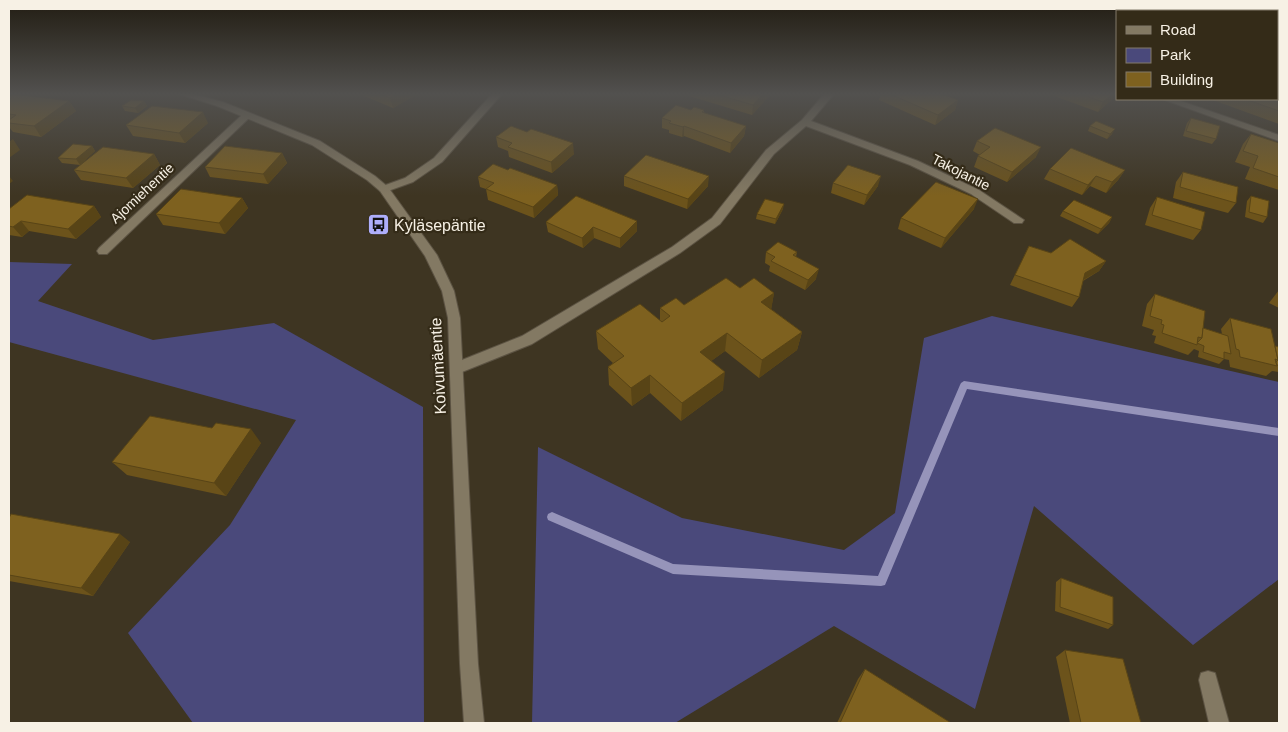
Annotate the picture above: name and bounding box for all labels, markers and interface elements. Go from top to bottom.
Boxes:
legend [1116,10,1278,100]
text: Road [1160,21,1196,38]
text: Park [1160,46,1191,63]
text: Building [1160,71,1213,88]
street label: Takojantie [929,151,993,194]
street label: Ajomiehentie [107,159,177,226]
bus stop icon: Kyläsepäntie [366,213,390,237]
place label: Kyläsepäntie [394,217,486,234]
street label: Koivumäentie [427,317,449,415]

